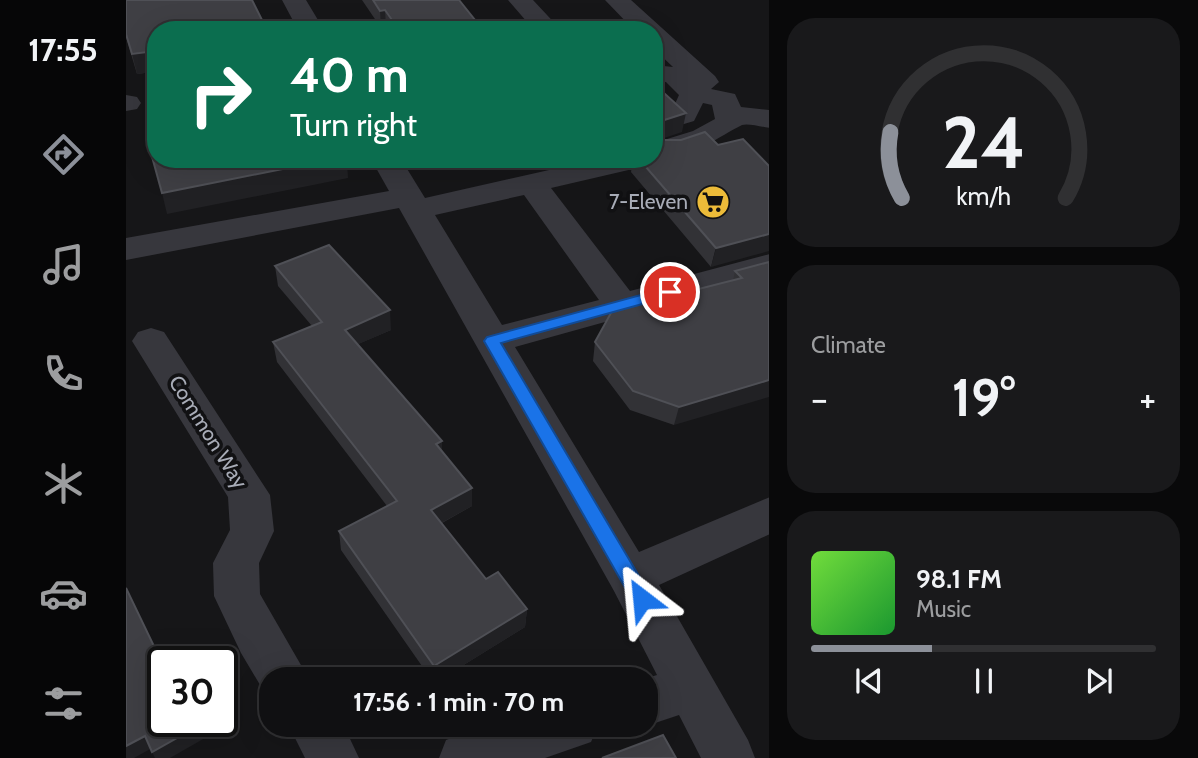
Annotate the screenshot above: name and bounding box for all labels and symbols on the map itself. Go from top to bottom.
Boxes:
supermarket icon: 7-Eleven [694,183,732,221]
place label: 7-Eleven [609,189,688,214]
pin [640,262,700,322]
street label: Common Way [164,371,253,493]
position arrow [605,562,679,636]
speed limit sign: 30 [147,646,238,737]

